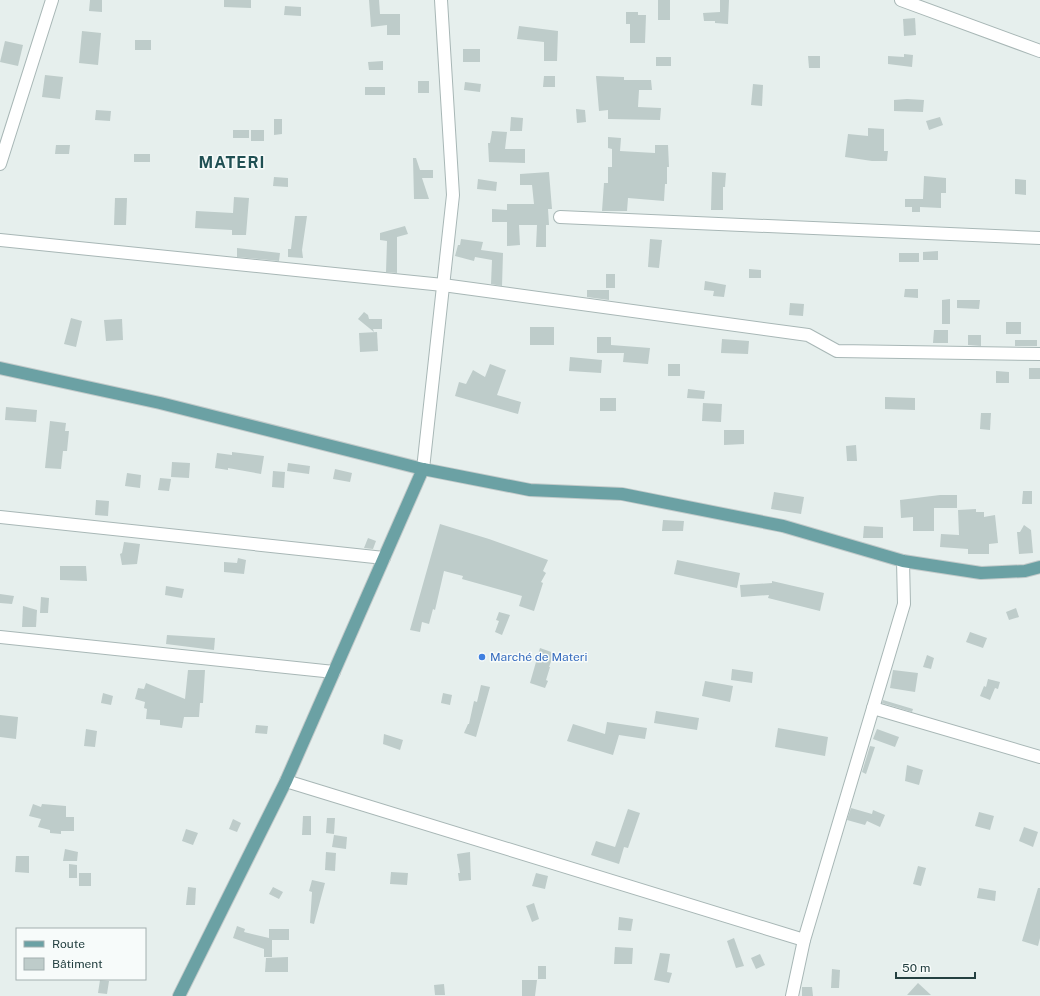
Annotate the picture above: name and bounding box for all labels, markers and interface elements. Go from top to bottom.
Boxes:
district label: MATERI [198,153,266,172]
place label: Marché de Materi [490,650,587,664]
marker: Marché de Materi [477,652,487,662]
legend [16,928,146,980]
text: Route [52,937,85,951]
scale bar [896,954,975,980]
text: Bâtiment [52,957,103,971]
text: 50 m [902,961,930,975]

